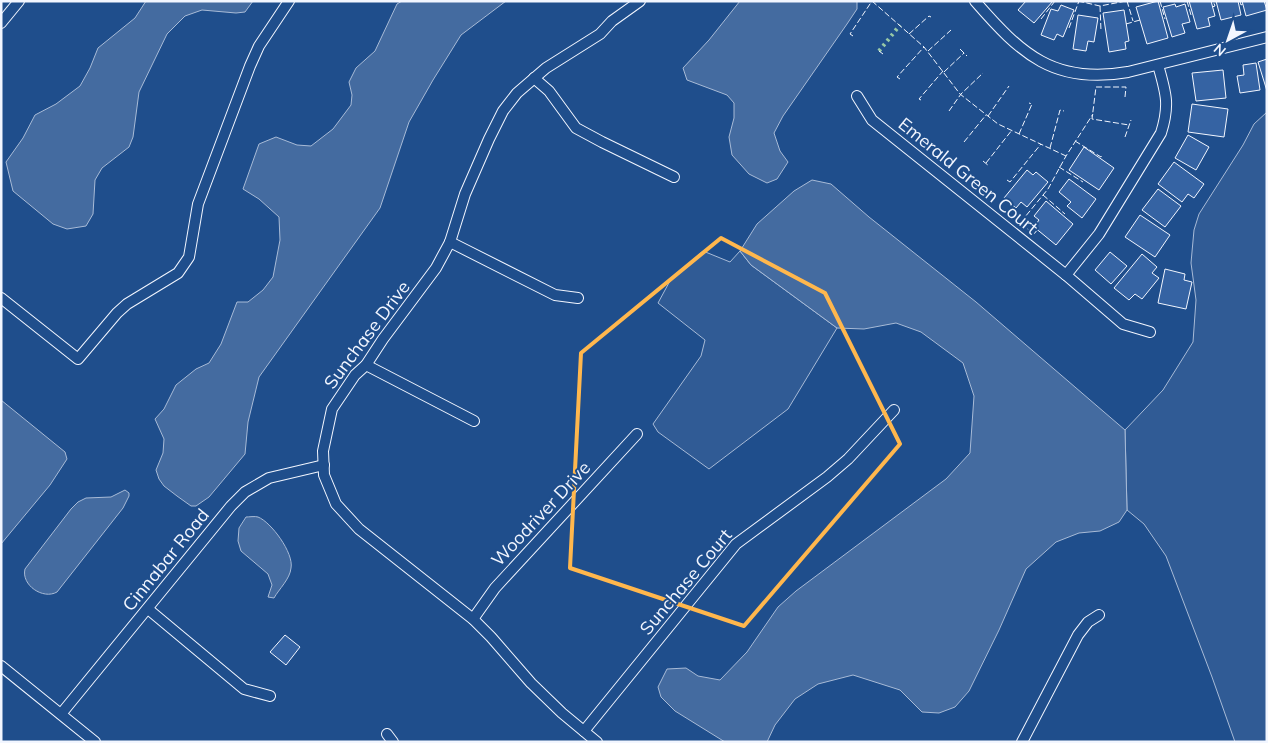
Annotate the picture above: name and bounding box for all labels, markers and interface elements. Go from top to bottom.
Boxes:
north arrow [1203,15,1253,65]
text: N [1210,40,1229,60]
street label: Emerald Green Court [894,112,1043,239]
street label: Sunchase Drive [319,276,415,393]
street label: Woodriver Drive [486,456,595,571]
street label: Cinnabar Road [117,504,214,616]
street label: Sunchase Court [635,524,737,639]

